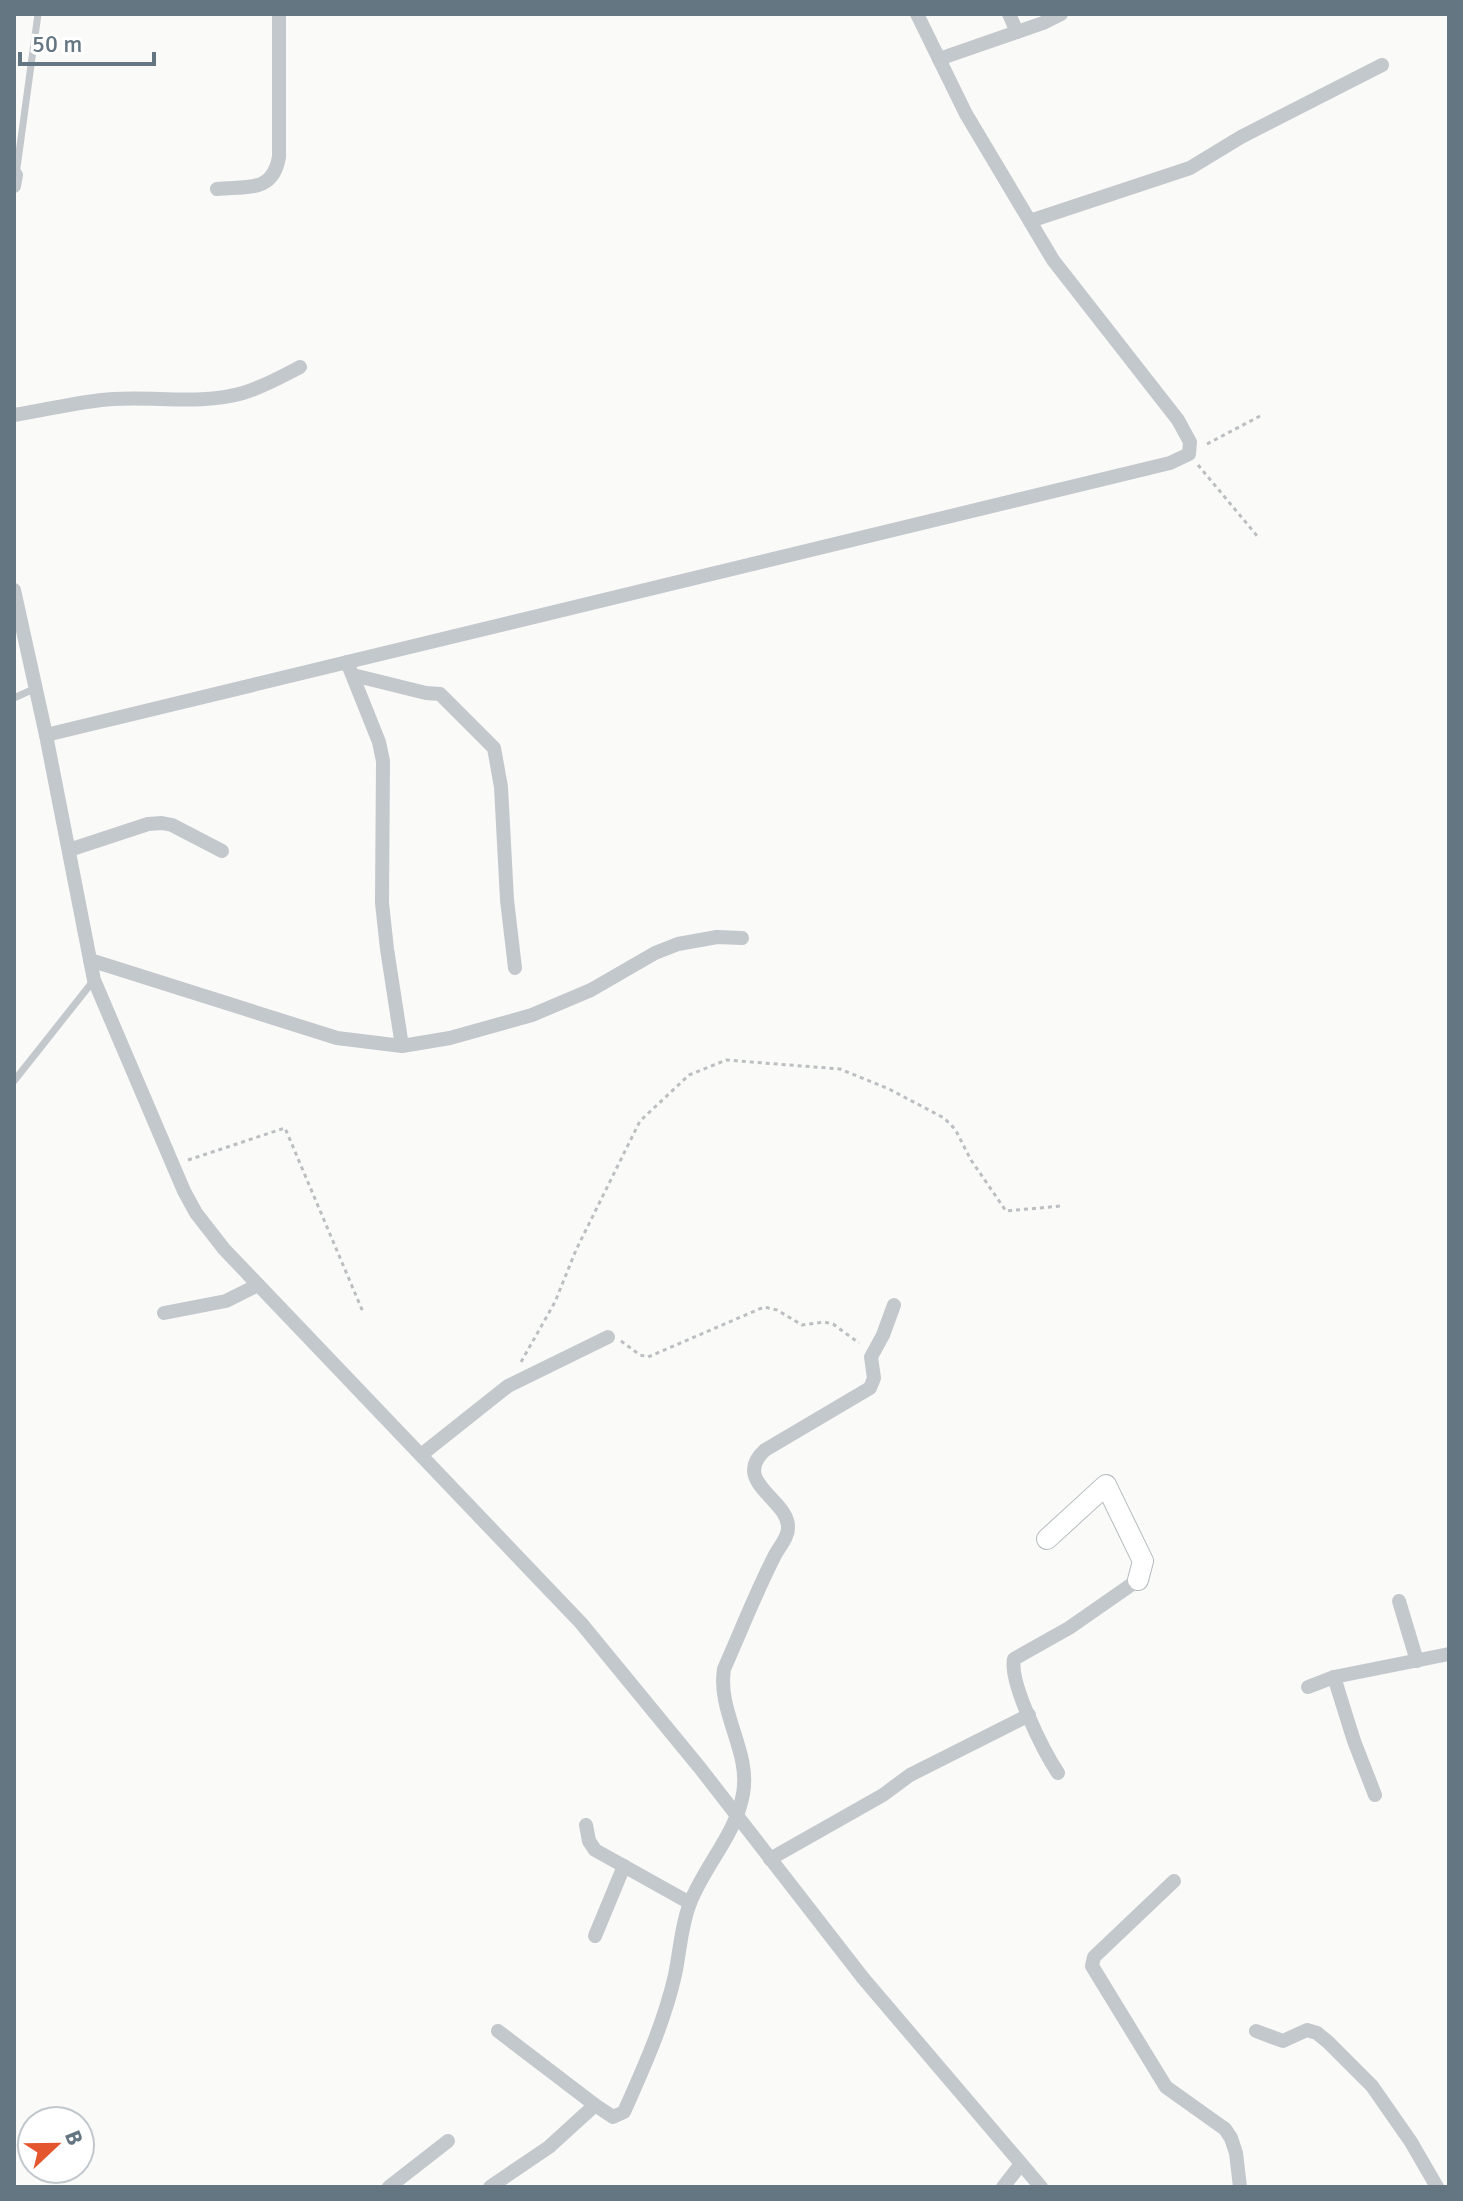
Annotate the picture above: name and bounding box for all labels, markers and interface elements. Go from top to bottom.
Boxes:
scale bar [20,16,154,66]
text: 50 m [32,29,82,59]
north arrow [16,2105,96,2185]
text: B [59,2126,89,2149]

